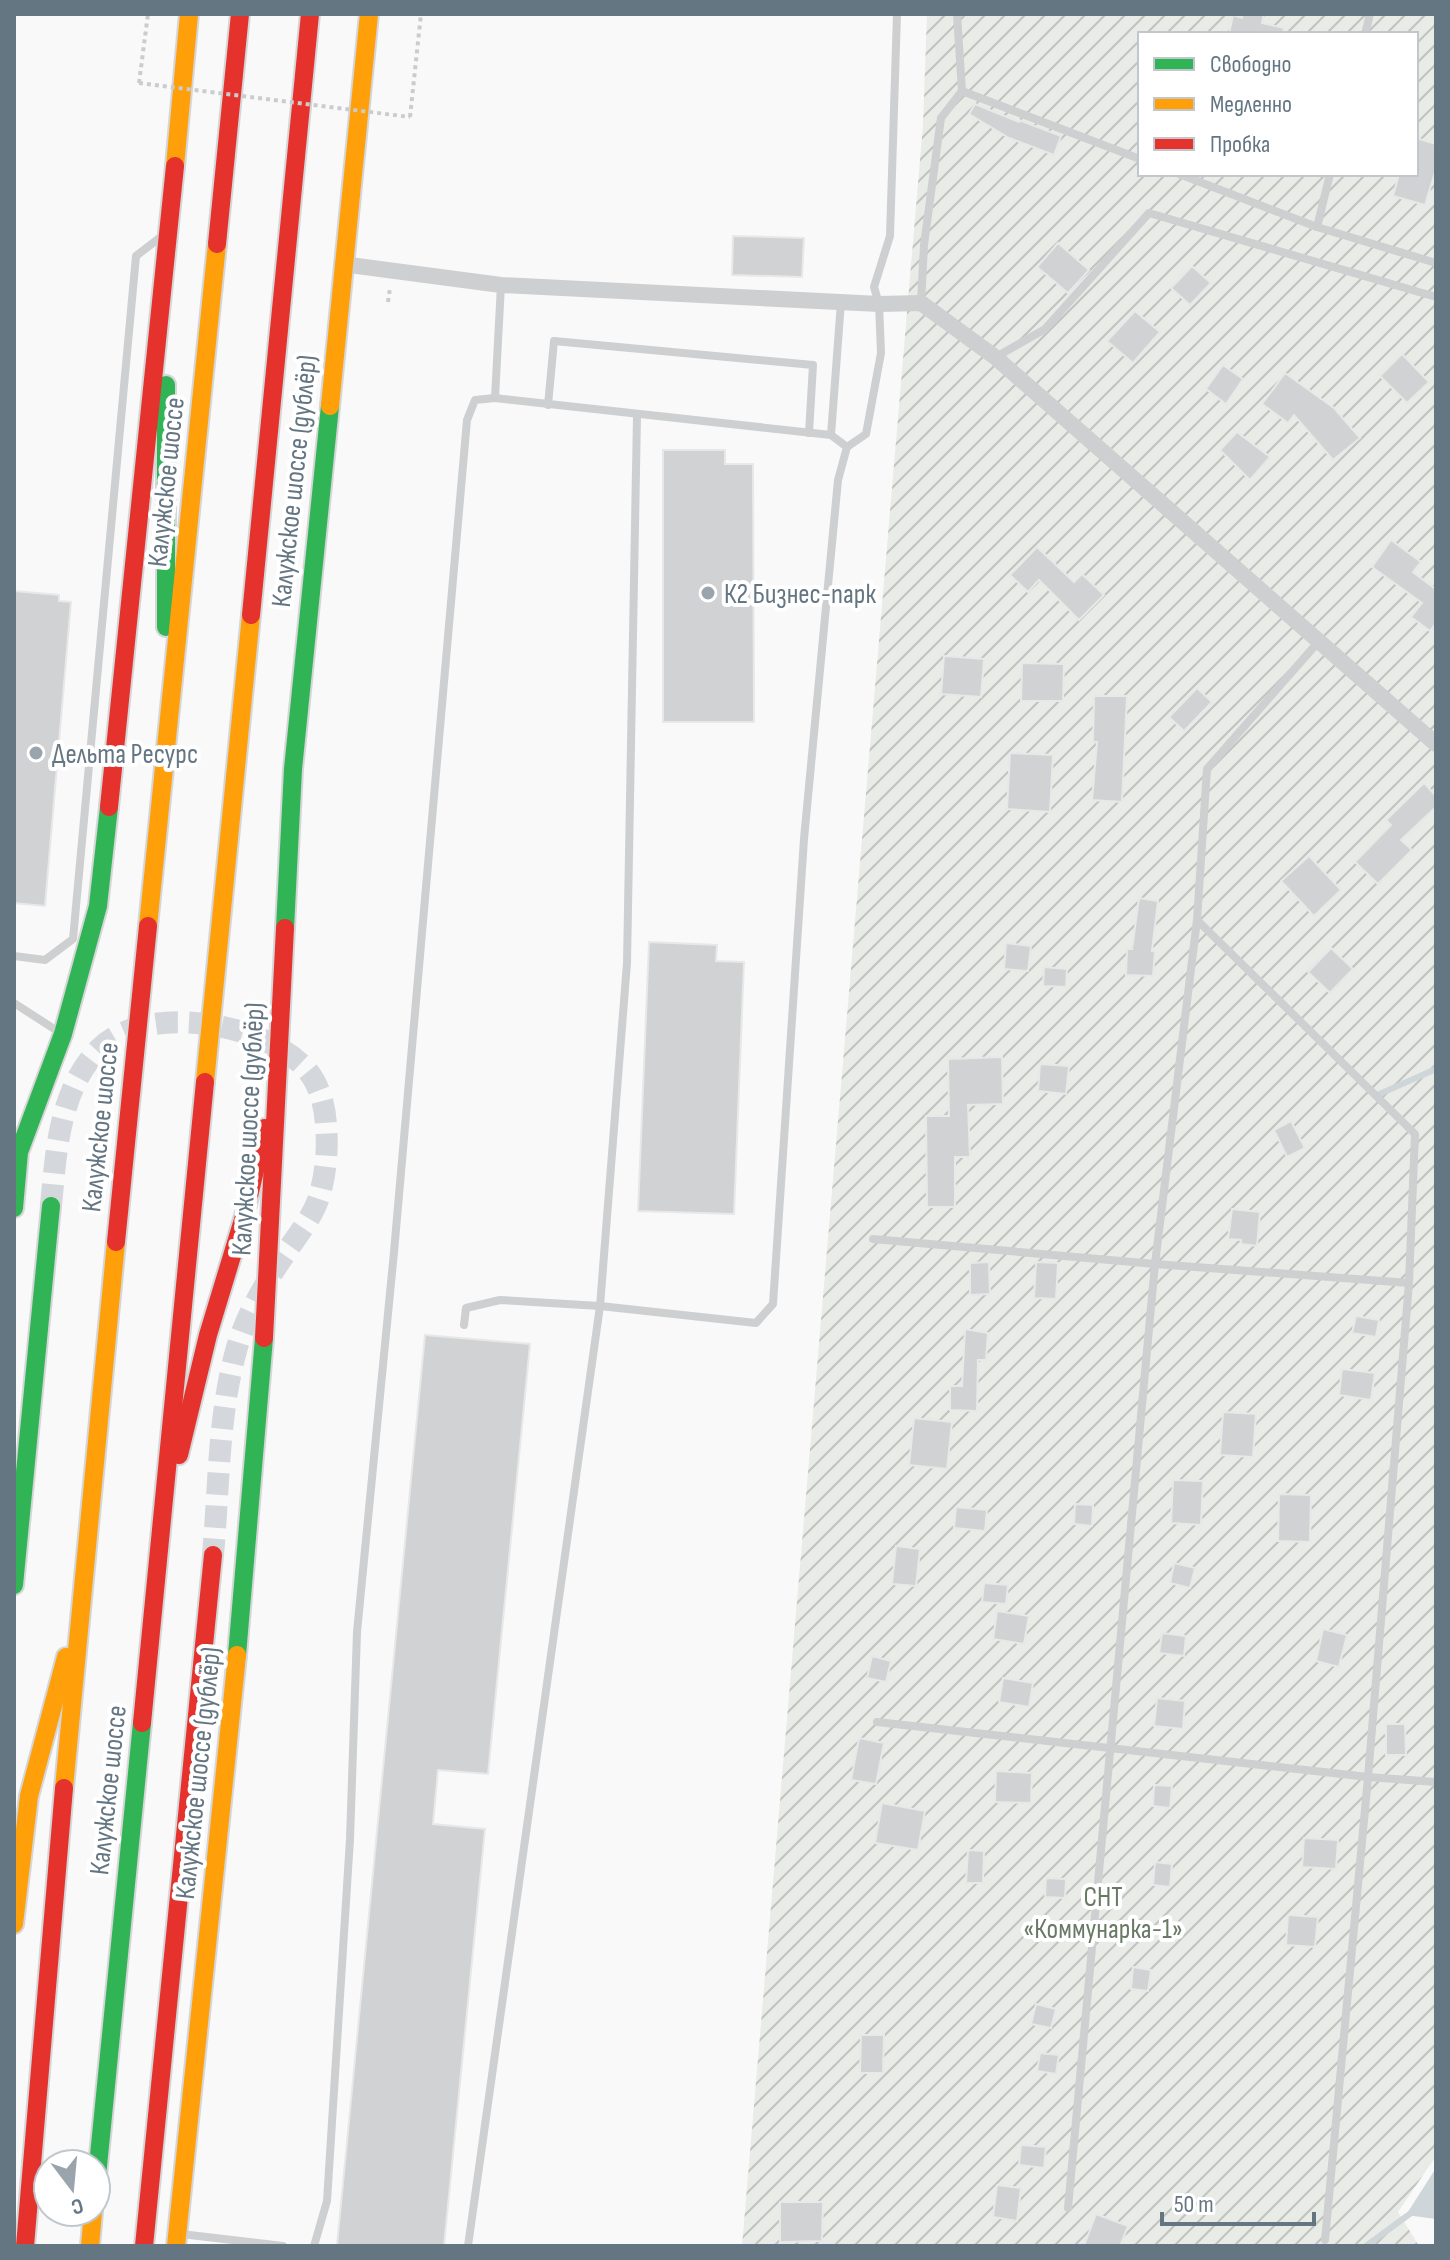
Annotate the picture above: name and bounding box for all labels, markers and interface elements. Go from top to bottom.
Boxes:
legend [1138,32,1418,176]
text: Свободно [1210,50,1291,79]
text: Медленно [1210,90,1292,119]
text: Пробка [1210,130,1270,159]
street label: Калужское шоссе (дублёр) [265,353,324,609]
street label: Калужское шоссе [141,396,192,569]
place label: К2 Бизнес-парк [724,578,876,611]
marker: К2 Бизнес-парк [699,584,717,602]
place label: Дельта Ресурс [52,738,198,771]
marker: Дельта Ресурс [27,744,45,762]
street label: Калужское шоссе (дублёр) [225,1002,272,1256]
street label: Калужское шоссе [75,1041,126,1214]
street label: Калужское шоссе (дублёр) [169,1645,228,1901]
street label: Калужское шоссе [83,1704,134,1877]
park label: СНТ «Коммунарка-1» [1023,1881,1183,1946]
north arrow [32,2148,112,2228]
scale bar [1162,2176,1314,2226]
text: 50 m [1174,2190,1214,2219]
text: С [68,2191,86,2220]

